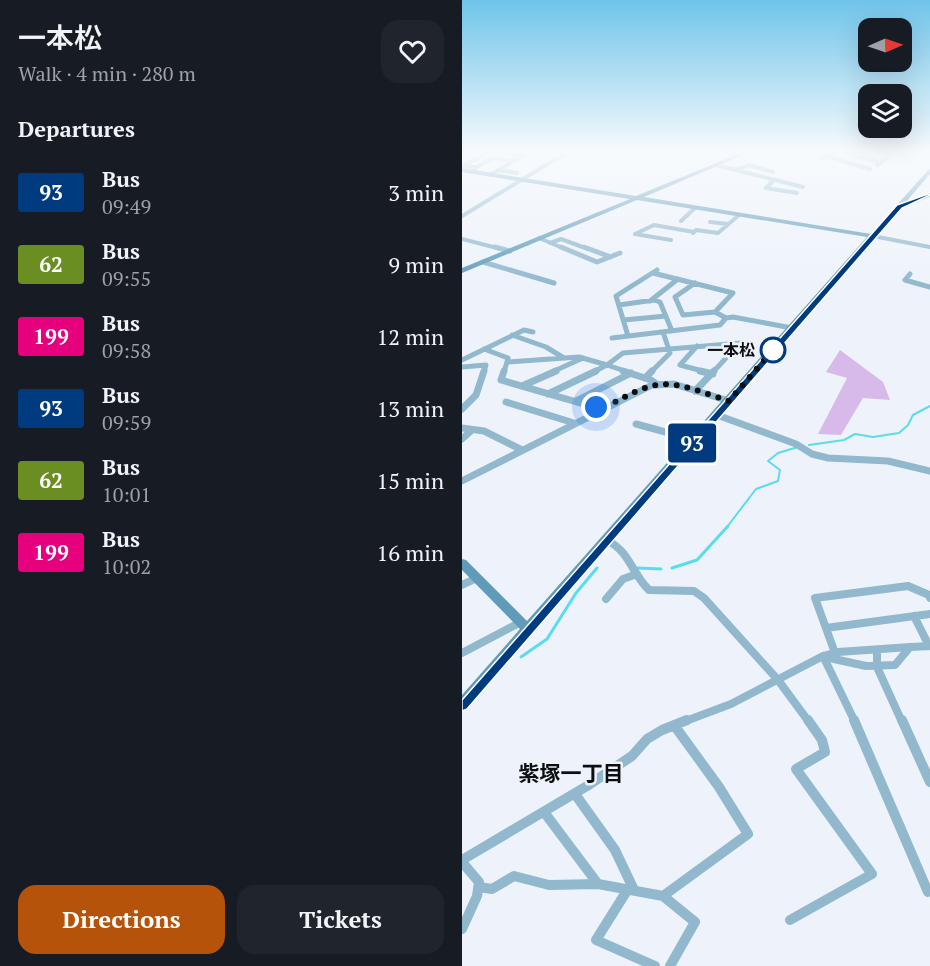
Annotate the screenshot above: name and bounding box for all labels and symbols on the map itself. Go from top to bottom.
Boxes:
north arrow [858,18,912,72]
marker: 一本松 [760,337,786,363]
place label: 一本松 [707,339,755,361]
your location [581,392,611,422]
line badge: 93 [665,424,719,462]
district label: 紫塚一丁目 [519,759,624,787]

